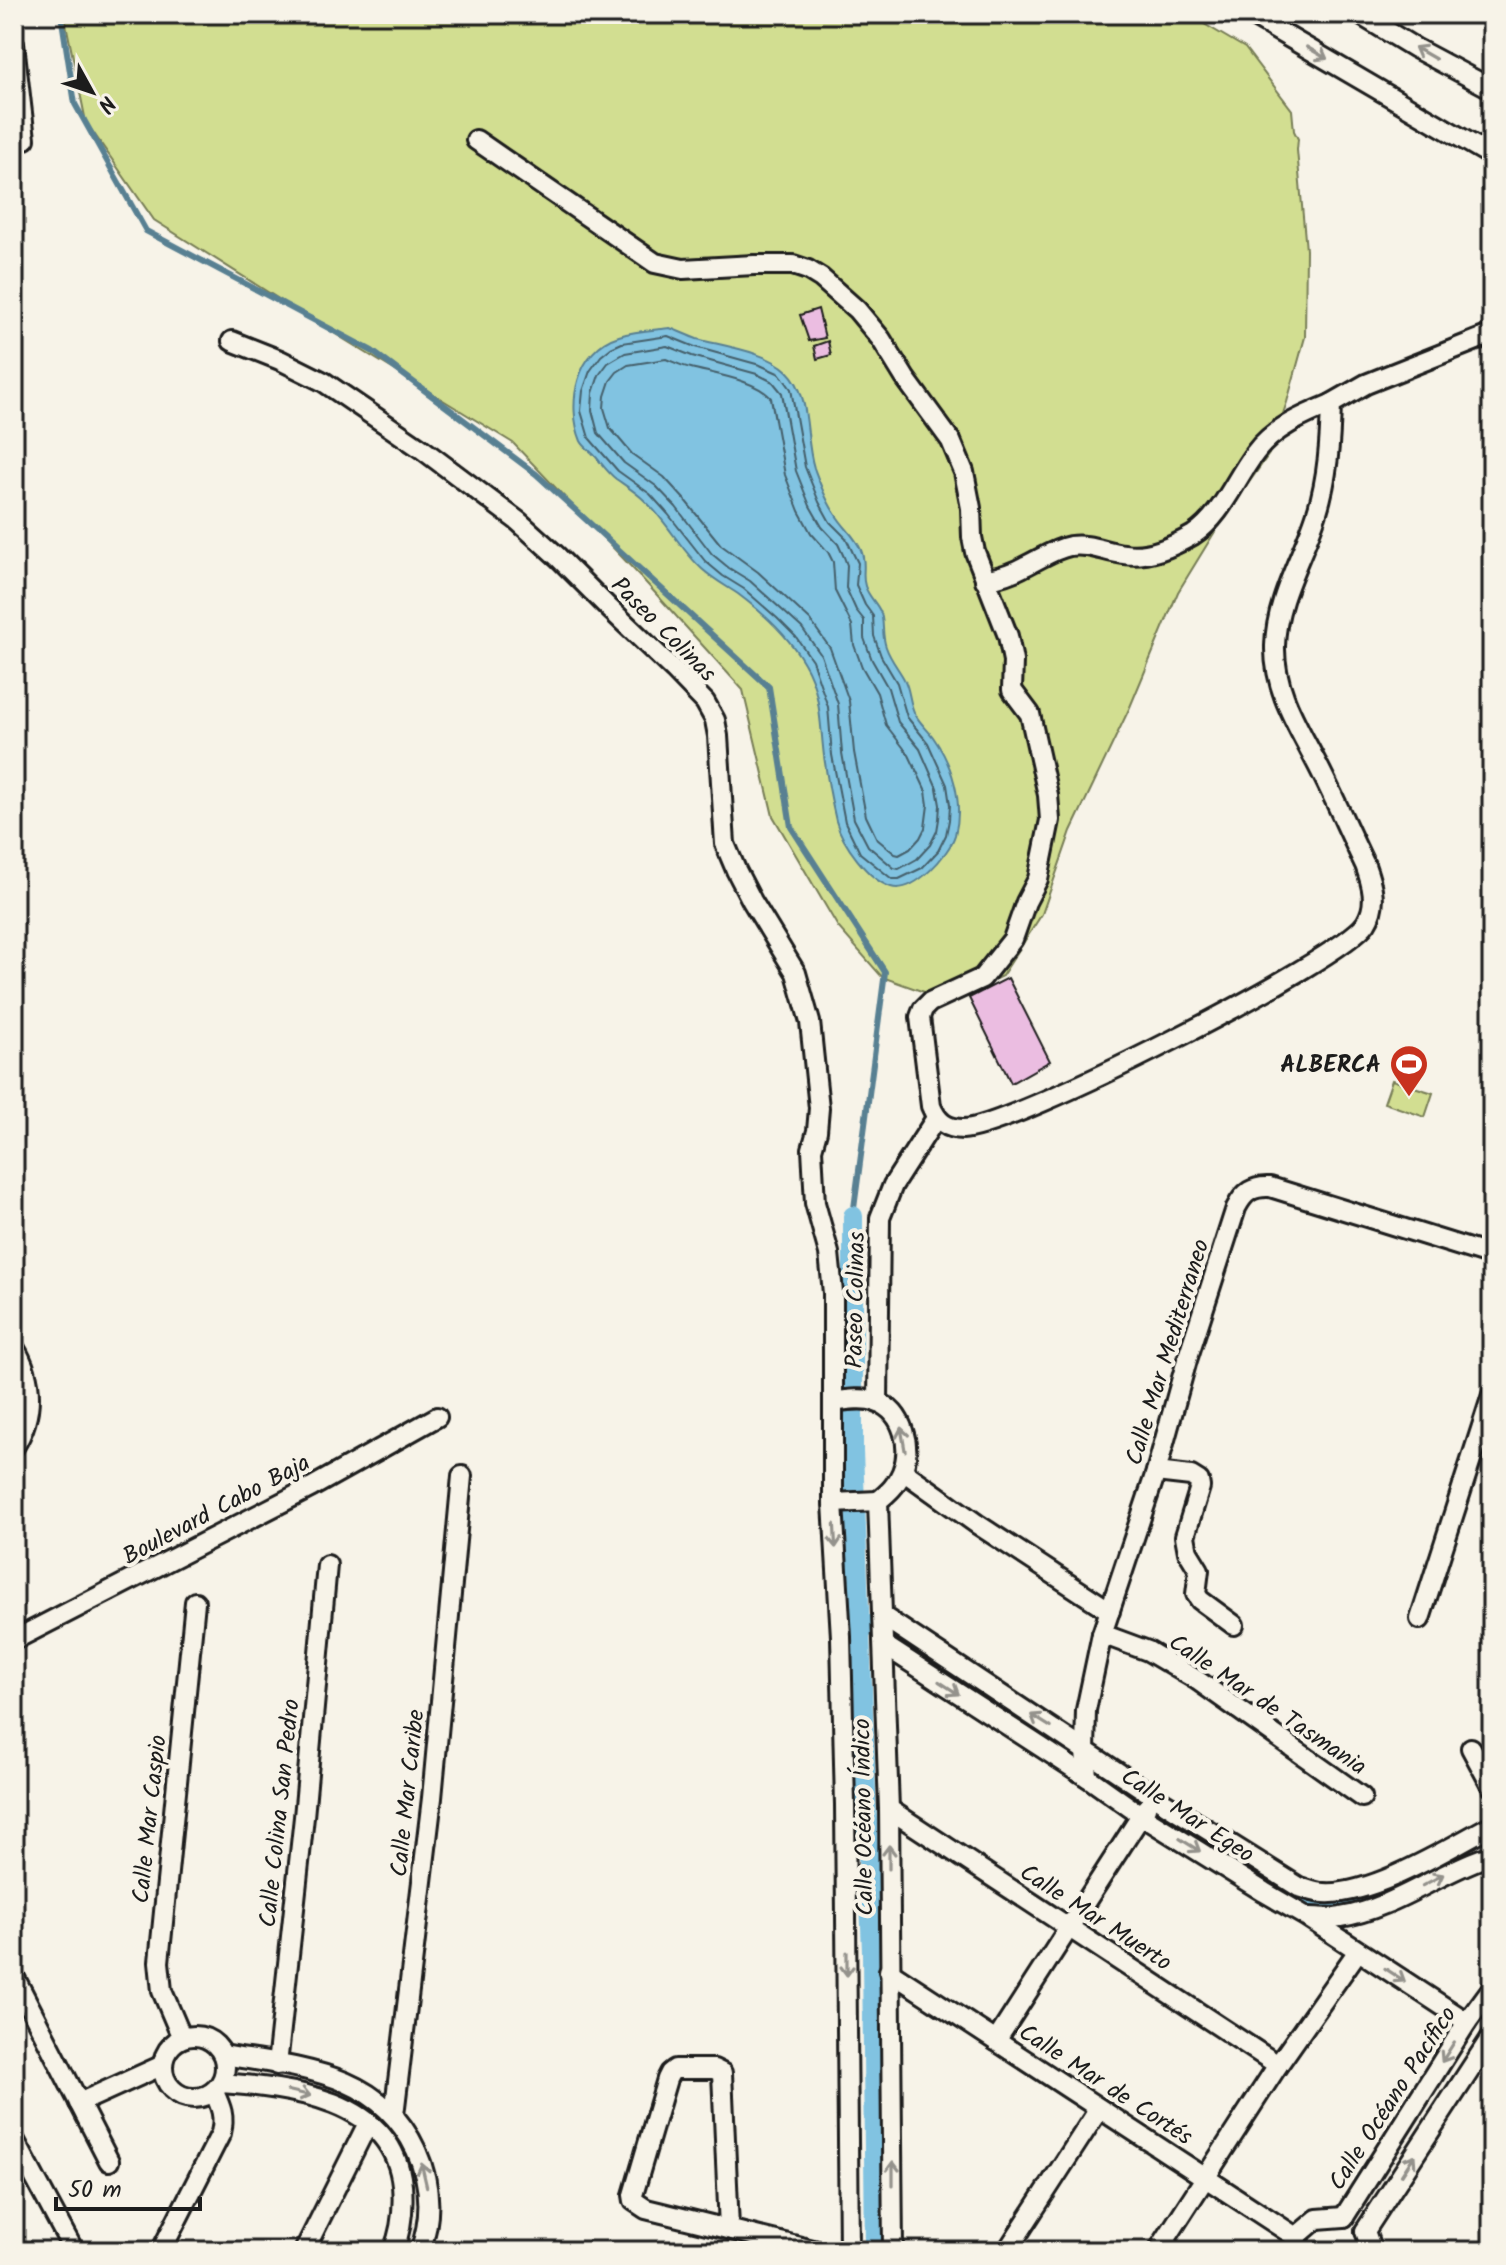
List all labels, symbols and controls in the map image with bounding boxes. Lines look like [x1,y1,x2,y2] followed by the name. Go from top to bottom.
[1305,45,1328,61] one-way arrow
[1413,45,1437,61] one-way arrow
[52,52,132,132] north arrow
[87,87,123,120] text: N
[601,568,725,692] street label: Paseo Colinas
[1388,1043,1430,1098] sports icon: ALBERCA
[1280,1046,1381,1085] place label: ALBERCA
[836,1231,877,1369] street label: Paseo Colinas
[1115,1234,1221,1470] street label: Calle Mar Mediterraneo
[895,1426,910,1452] one-way arrow
[116,1444,318,1576] street label: Boulevard Cabo Baja
[827,1522,842,1549] one-way arrow
[1160,1624,1374,1786] street label: Calle Mar de Tasmania
[937,1680,960,1696] one-way arrow
[249,1697,312,1929] street label: Calle Colina San Pedro
[380,1707,437,1879] street label: Calle Mar Caribe
[1030,1713,1052,1730] one-way arrow
[843,1718,886,1916] street label: Calle Océano Índico
[122,1733,179,1905] street label: Calle Mar Caspio
[1113,1758,1262,1874] street label: Calle Mar Egeo
[1178,1838,1201,1854] one-way arrow
[881,1844,897,1871] one-way arrow
[1011,1854,1179,1982] street label: Calle Mar Muerto
[1420,1871,1444,1887] one-way arrow
[840,1950,855,1977] one-way arrow
[1384,1967,1406,1983] one-way arrow
[1319,1999,1468,2199] street label: Calle Océano Pacífico
[1010,2014,1200,2156] street label: Calle Mar de Cortés
[1440,2040,1456,2063] one-way arrow
[285,2086,311,2101] one-way arrow
[1399,2155,1416,2177] one-way arrow
[885,2160,901,2187] one-way arrow
[56,2161,200,2211] scale bar
[416,2162,431,2188] one-way arrow
[68,2171,122,2210] text: 50 m

